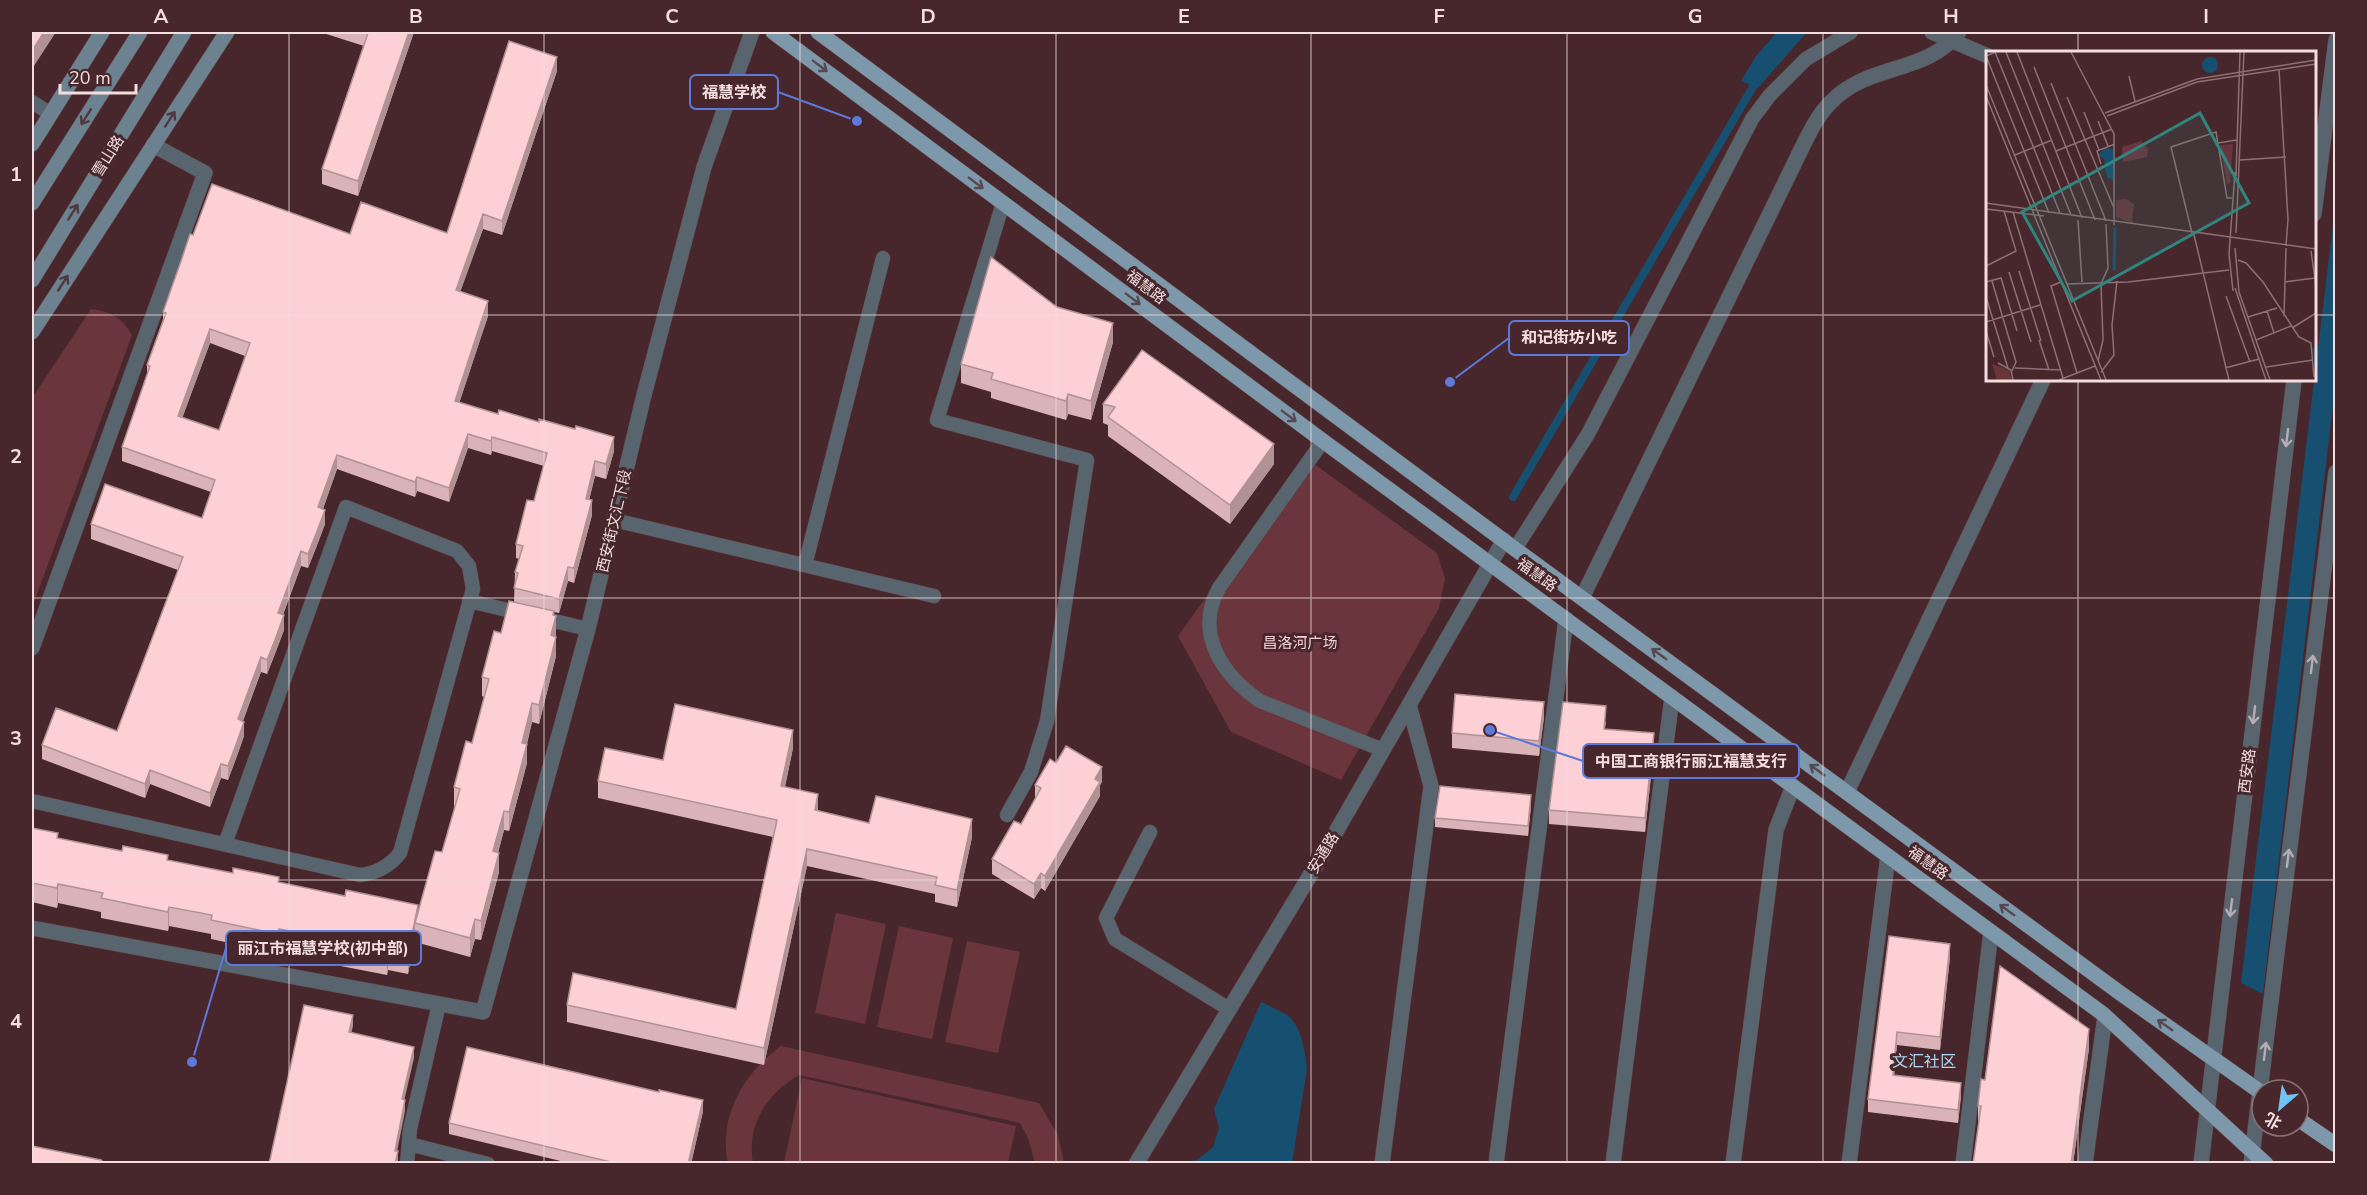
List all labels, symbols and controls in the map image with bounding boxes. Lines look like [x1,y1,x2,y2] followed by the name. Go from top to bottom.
[154,3,169,30] text: A
[409,3,423,30] text: B
[665,3,679,30] text: C
[920,3,936,30] text: D
[1178,3,1190,30] text: E
[1433,3,1445,30] text: F
[1688,3,1702,30] text: G
[1943,3,1959,30] text: H
[2203,3,2209,30] text: I
[1986,51,2316,381] inset map
[60,57,136,95] scale bar
[812,60,828,73] one-way arrow
[69,66,111,90] text: 20 m
[690,75,778,109] callout: 福慧学校
[702,82,767,104] text: 福慧学校
[80,108,93,125] one-way arrow
[164,111,176,128] one-way arrow
[88,132,128,180] street label: 雪山路
[10,161,22,188] text: 1
[968,177,984,189] one-way arrow
[68,204,80,221] one-way arrow
[1122,265,1170,309] street label: 福慧路
[58,275,70,292] one-way arrow
[1124,293,1140,306] one-way arrow
[1509,321,1629,355] callout: 和记街坊小吃
[1521,327,1617,349] text: 和记街坊小吃
[1281,409,1297,422] one-way arrow
[2282,427,2293,447] one-way arrow
[10,443,22,470] text: 2
[592,468,636,574] street label: 西安街文汇下段
[1513,554,1561,596] street label: 福慧路
[1262,633,1338,653] park label: 昌洛河广场
[1652,648,1668,661] one-way arrow
[2307,655,2318,675] one-way arrow
[2248,704,2259,724] one-way arrow
[10,725,22,752] text: 3
[1583,744,1799,778] callout: 中国工商银行丽江福慧支行
[2234,747,2260,795] street label: 西安路
[1595,751,1787,773] text: 中国工商银行丽江福慧支行
[1809,764,1825,776] one-way arrow
[1303,829,1343,877] street label: 安通路
[1904,842,1952,884] street label: 福慧路
[2283,848,2294,868] one-way arrow
[2225,898,2236,918] one-way arrow
[2000,904,2016,917] one-way arrow
[226,931,421,965] callout: 丽江市福慧学校(初中部)
[237,938,409,960] text: 丽江市福慧学校(初中部)
[10,1008,22,1035] text: 4
[2157,1019,2174,1031] one-way arrow
[2259,1042,2270,1062] one-way arrow
[1892,1051,1956,1073] district label: 文汇社区
[2250,1078,2310,1138] north arrow
[2261,1107,2286,1134] text: 北

